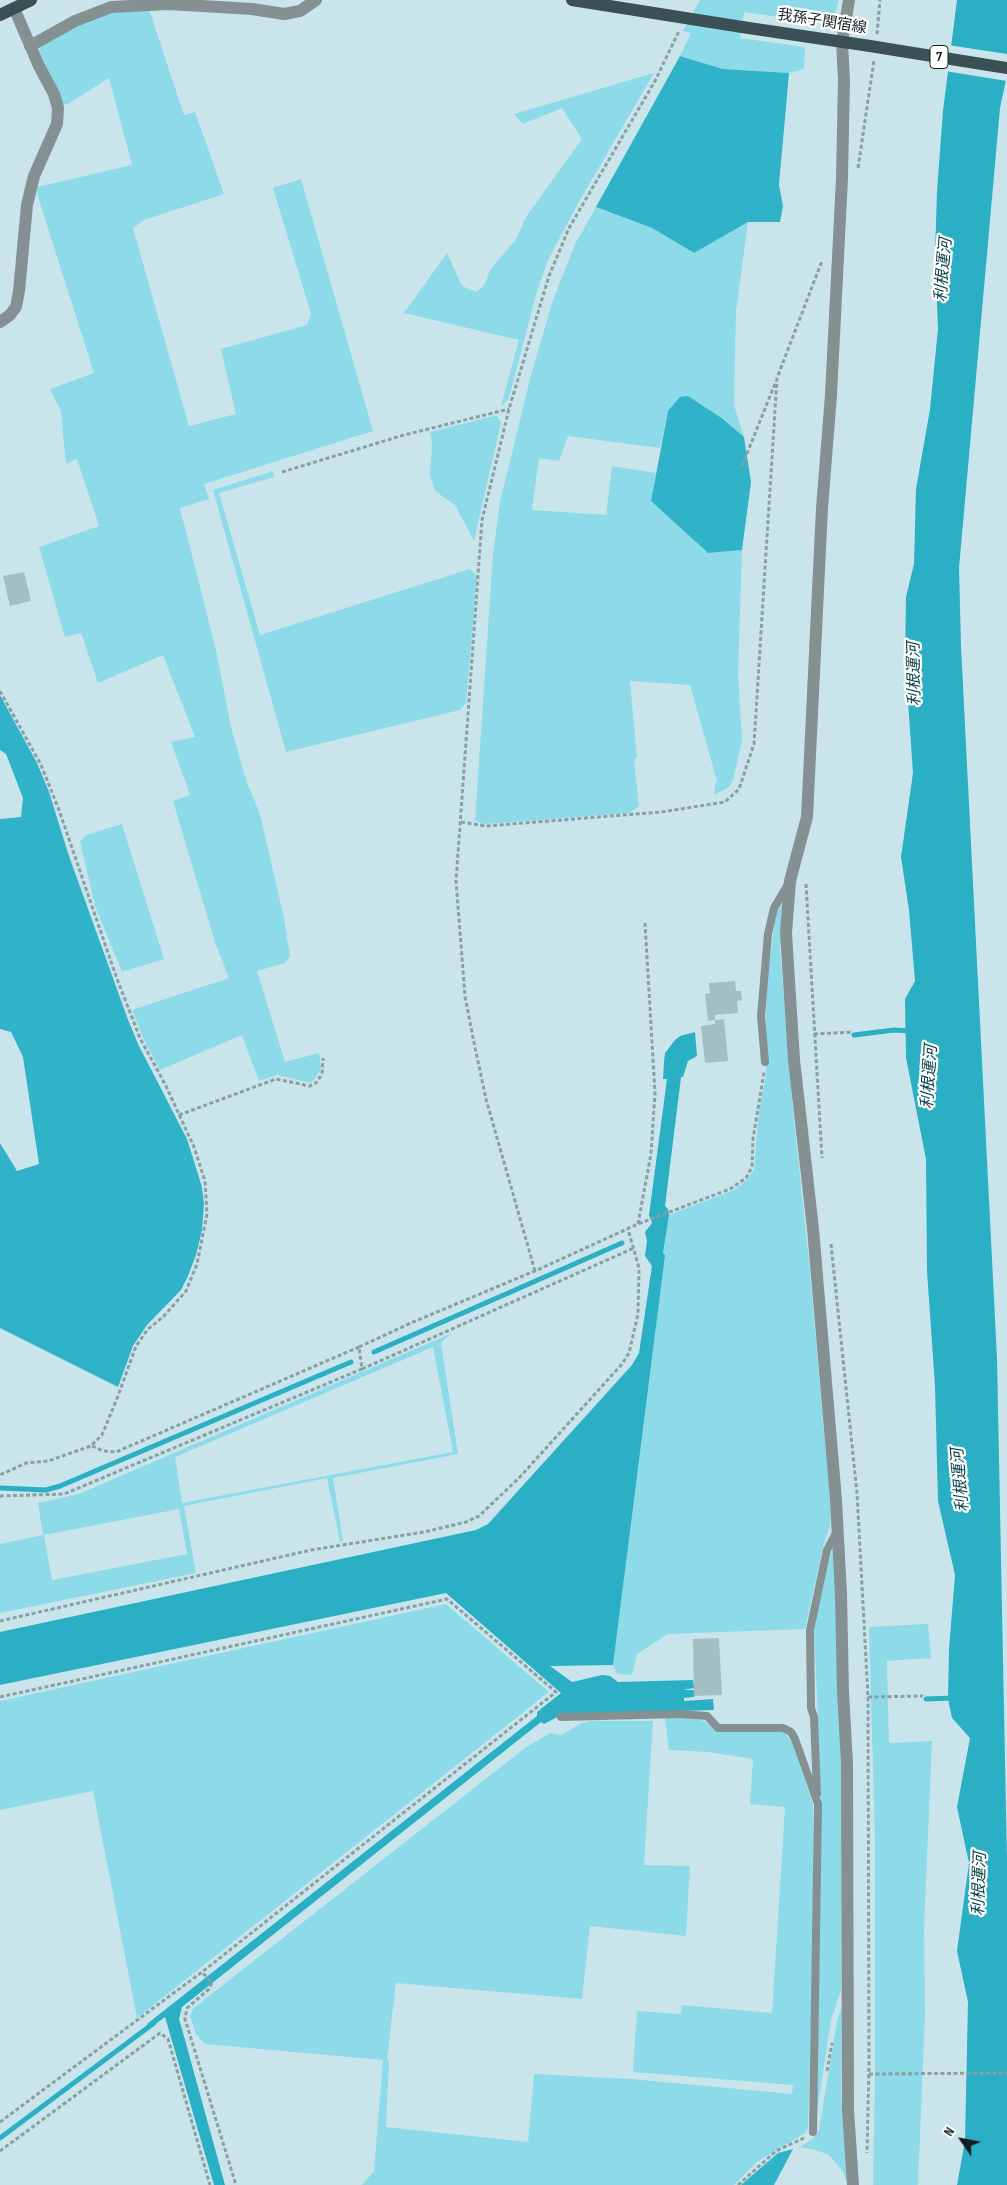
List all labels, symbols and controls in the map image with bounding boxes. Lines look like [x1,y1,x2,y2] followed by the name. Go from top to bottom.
[776,6,868,38] street label: 我孫子関宿線
[930,46,948,68] road number: 7
[932,237,956,303] water label: 利根運河
[905,642,925,706] water label: 利根運河
[918,1044,942,1110] water label: 利根運河
[949,1447,973,1513] water label: 利根運河
[969,1852,991,1916] water label: 利根運河
[937,2115,987,2165] north arrow
[940,2124,958,2139] text: N

